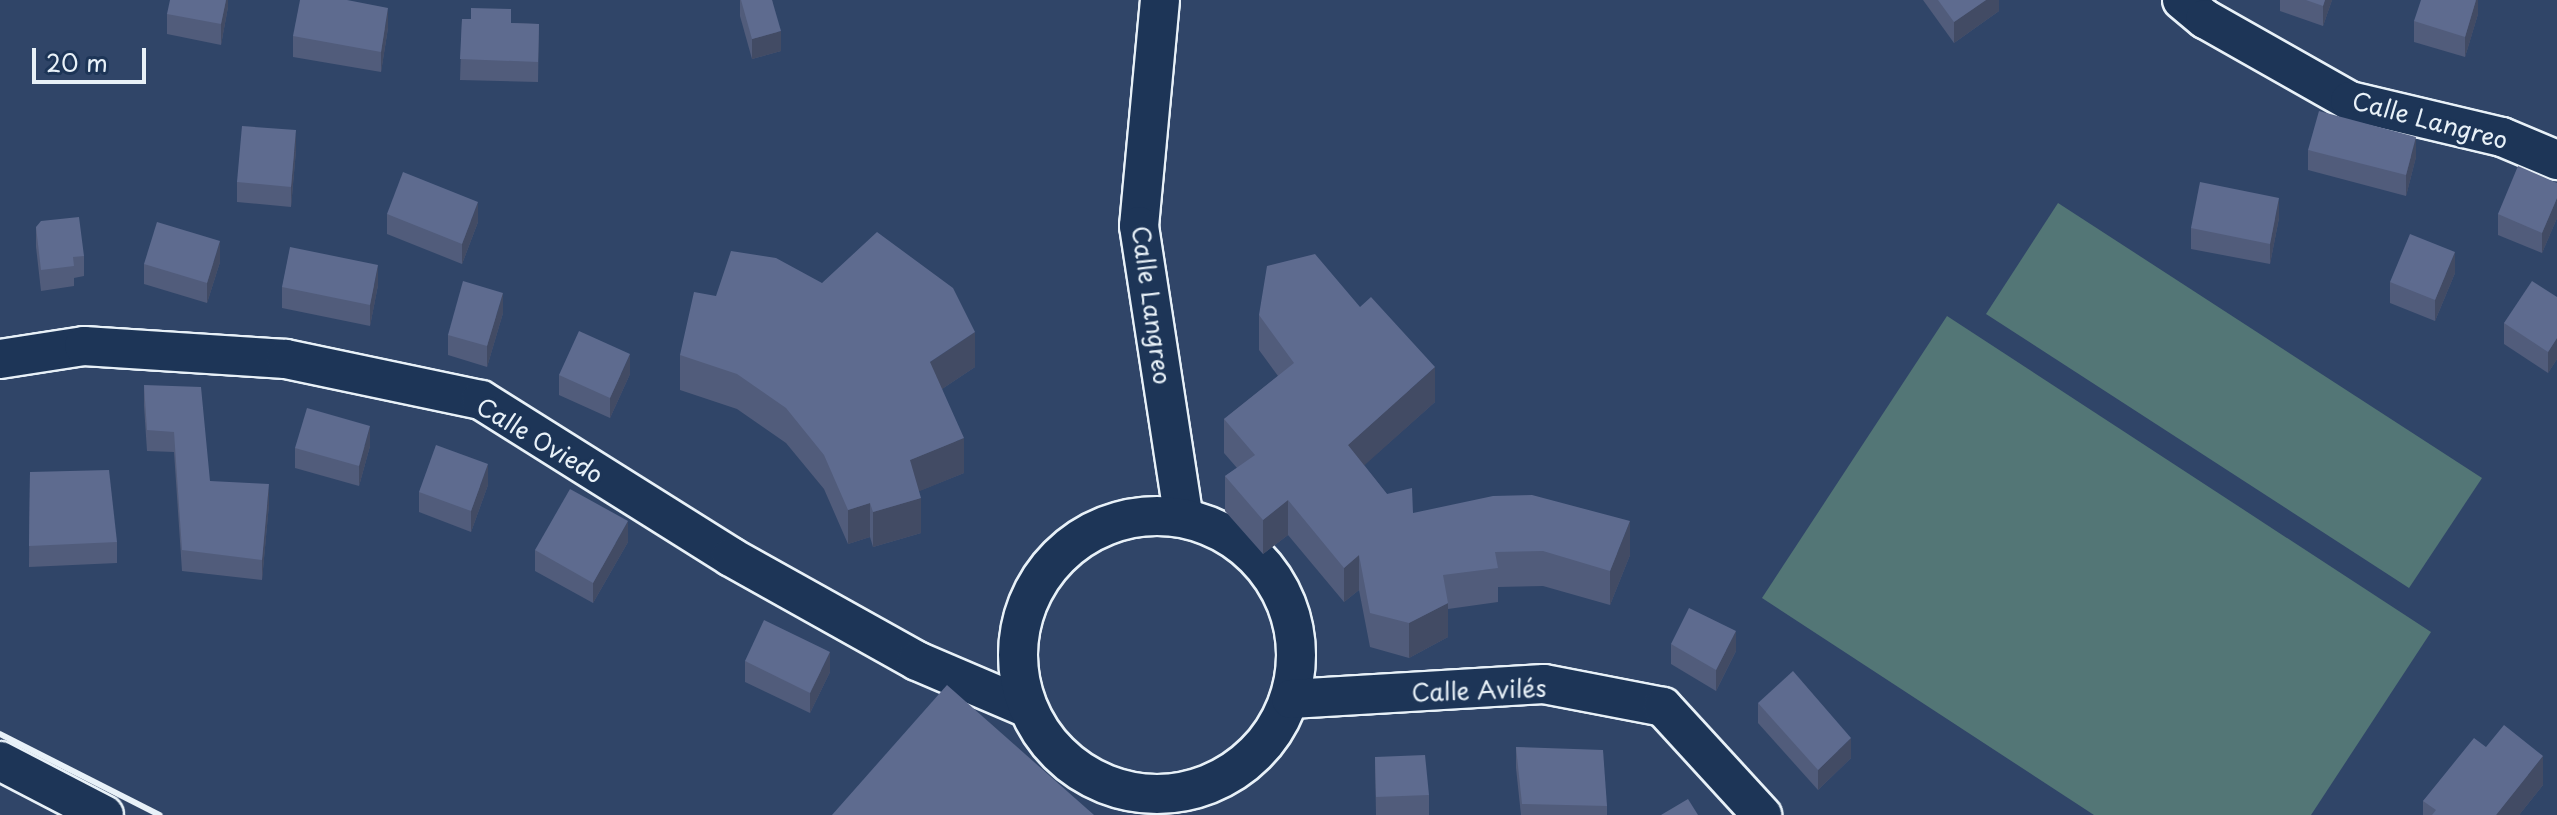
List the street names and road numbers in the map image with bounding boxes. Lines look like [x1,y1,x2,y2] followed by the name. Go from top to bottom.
[2349,85,2511,155] street label: Calle Langreo
[1127,224,1177,386] street label: Calle Langreo
[471,391,609,489] street label: Calle Oviedo
[1411,673,1547,707] street label: Calle Avilés

